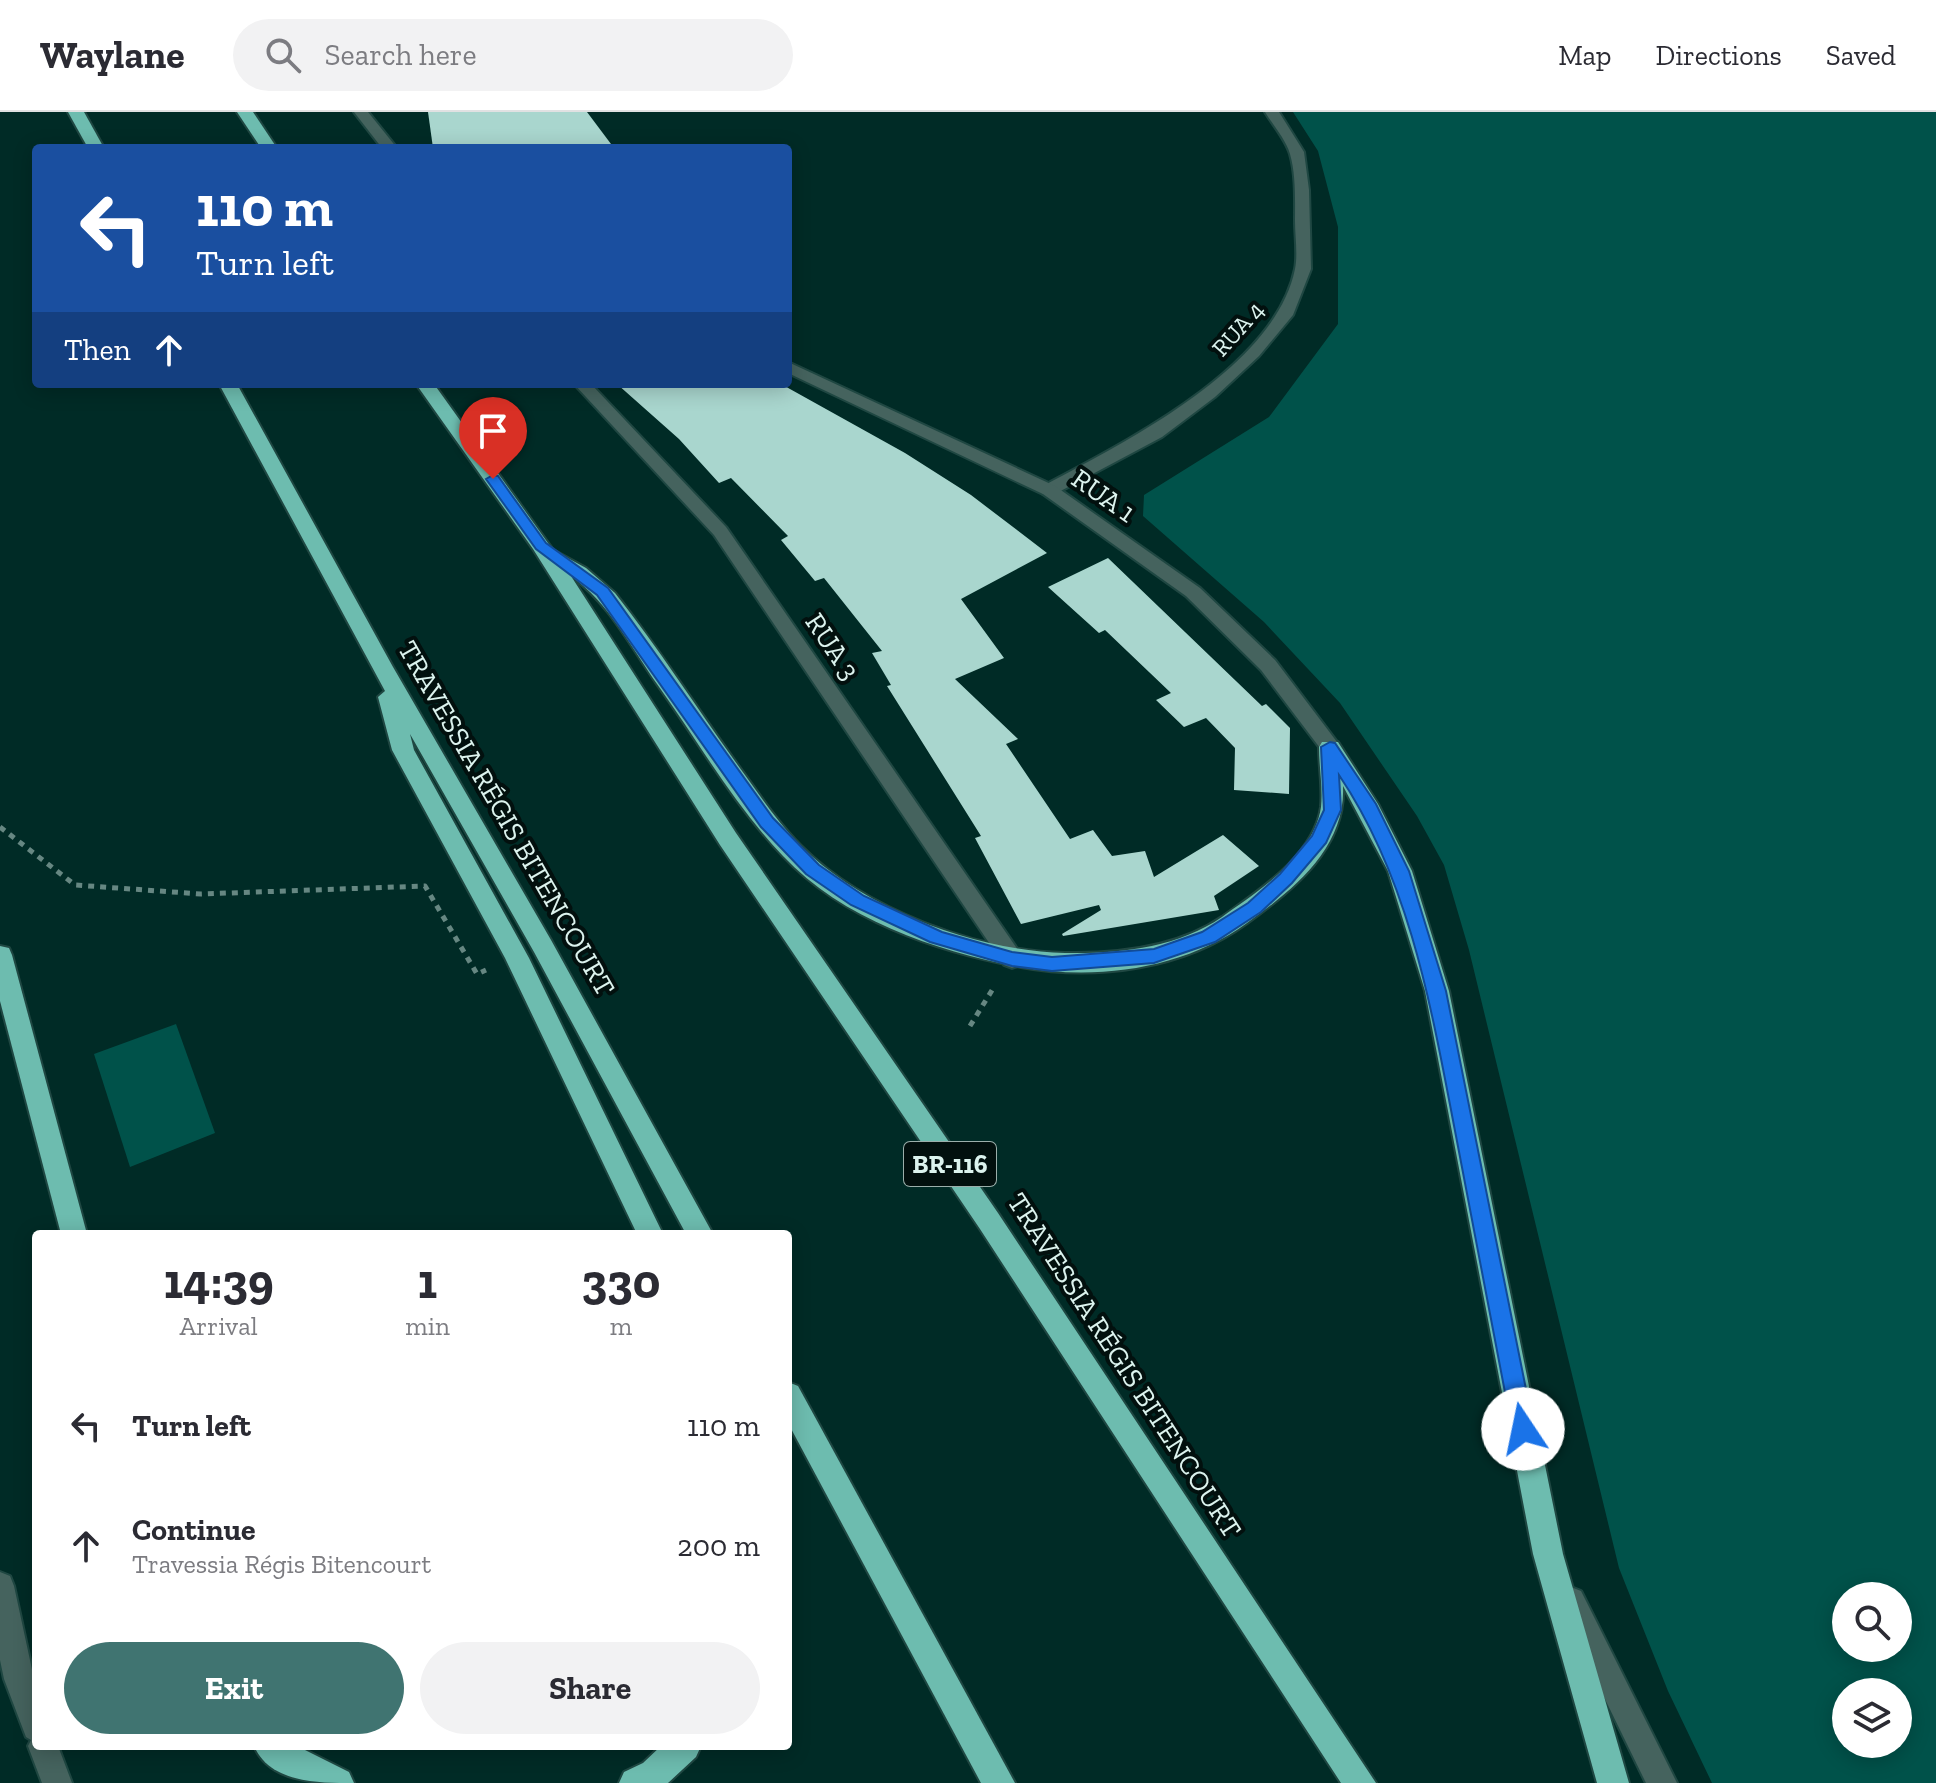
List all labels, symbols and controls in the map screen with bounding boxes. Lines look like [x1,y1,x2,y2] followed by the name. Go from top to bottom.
[233,19,793,91] search box
[40,32,185,78] text: Waylane
[261,33,305,77] icon: search
[325,37,477,73] text: Search here
[1558,39,1611,72] text: Map
[1655,39,1782,72] text: Directions
[1826,39,1896,72] text: Saved
[196,173,333,240] text: 110 m
[64,176,168,280] icon: left
[196,241,334,284] text: Turn left
[1205,295,1270,362] street label: RUA 4
[147,328,191,372] icon: ahead
[64,332,131,368] text: Then
[459,397,527,479] pin
[471,409,515,453] icon: arrive
[1066,462,1142,529] street label: RUA 1
[798,607,867,686] street label: RUA 3
[391,635,622,1002] street label: TRAVESSIA RÉGIS BITENCOURT
[904,1142,996,1186] road number: BR-116
[1001,1187,1248,1544] street label: TRAVESSIA RÉGIS BITENCOURT
[164,1253,274,1310] text: 14:39
[418,1253,437,1310] text: 1
[582,1253,660,1310] text: 330
[179,1310,258,1342] text: Arrival
[405,1310,450,1342] text: min
[610,1310,632,1342] text: m
[1481,1387,1565,1471] position arrow
[64,1404,108,1448] icon: left
[132,1408,251,1444] text: Turn left
[687,1408,760,1444] text: 110 m
[132,1512,256,1548] text: Continue
[64,1524,108,1568] icon: ahead
[677,1528,760,1564] text: 200 m
[132,1548,431,1580] text: Travessia Régis Bitencourt
[1832,1582,1912,1758] map controls
[1832,1582,1912,1662] button: search
[64,1642,404,1734] button: Exit
[420,1642,760,1734] button: Share
[1832,1678,1912,1758] button: layers

